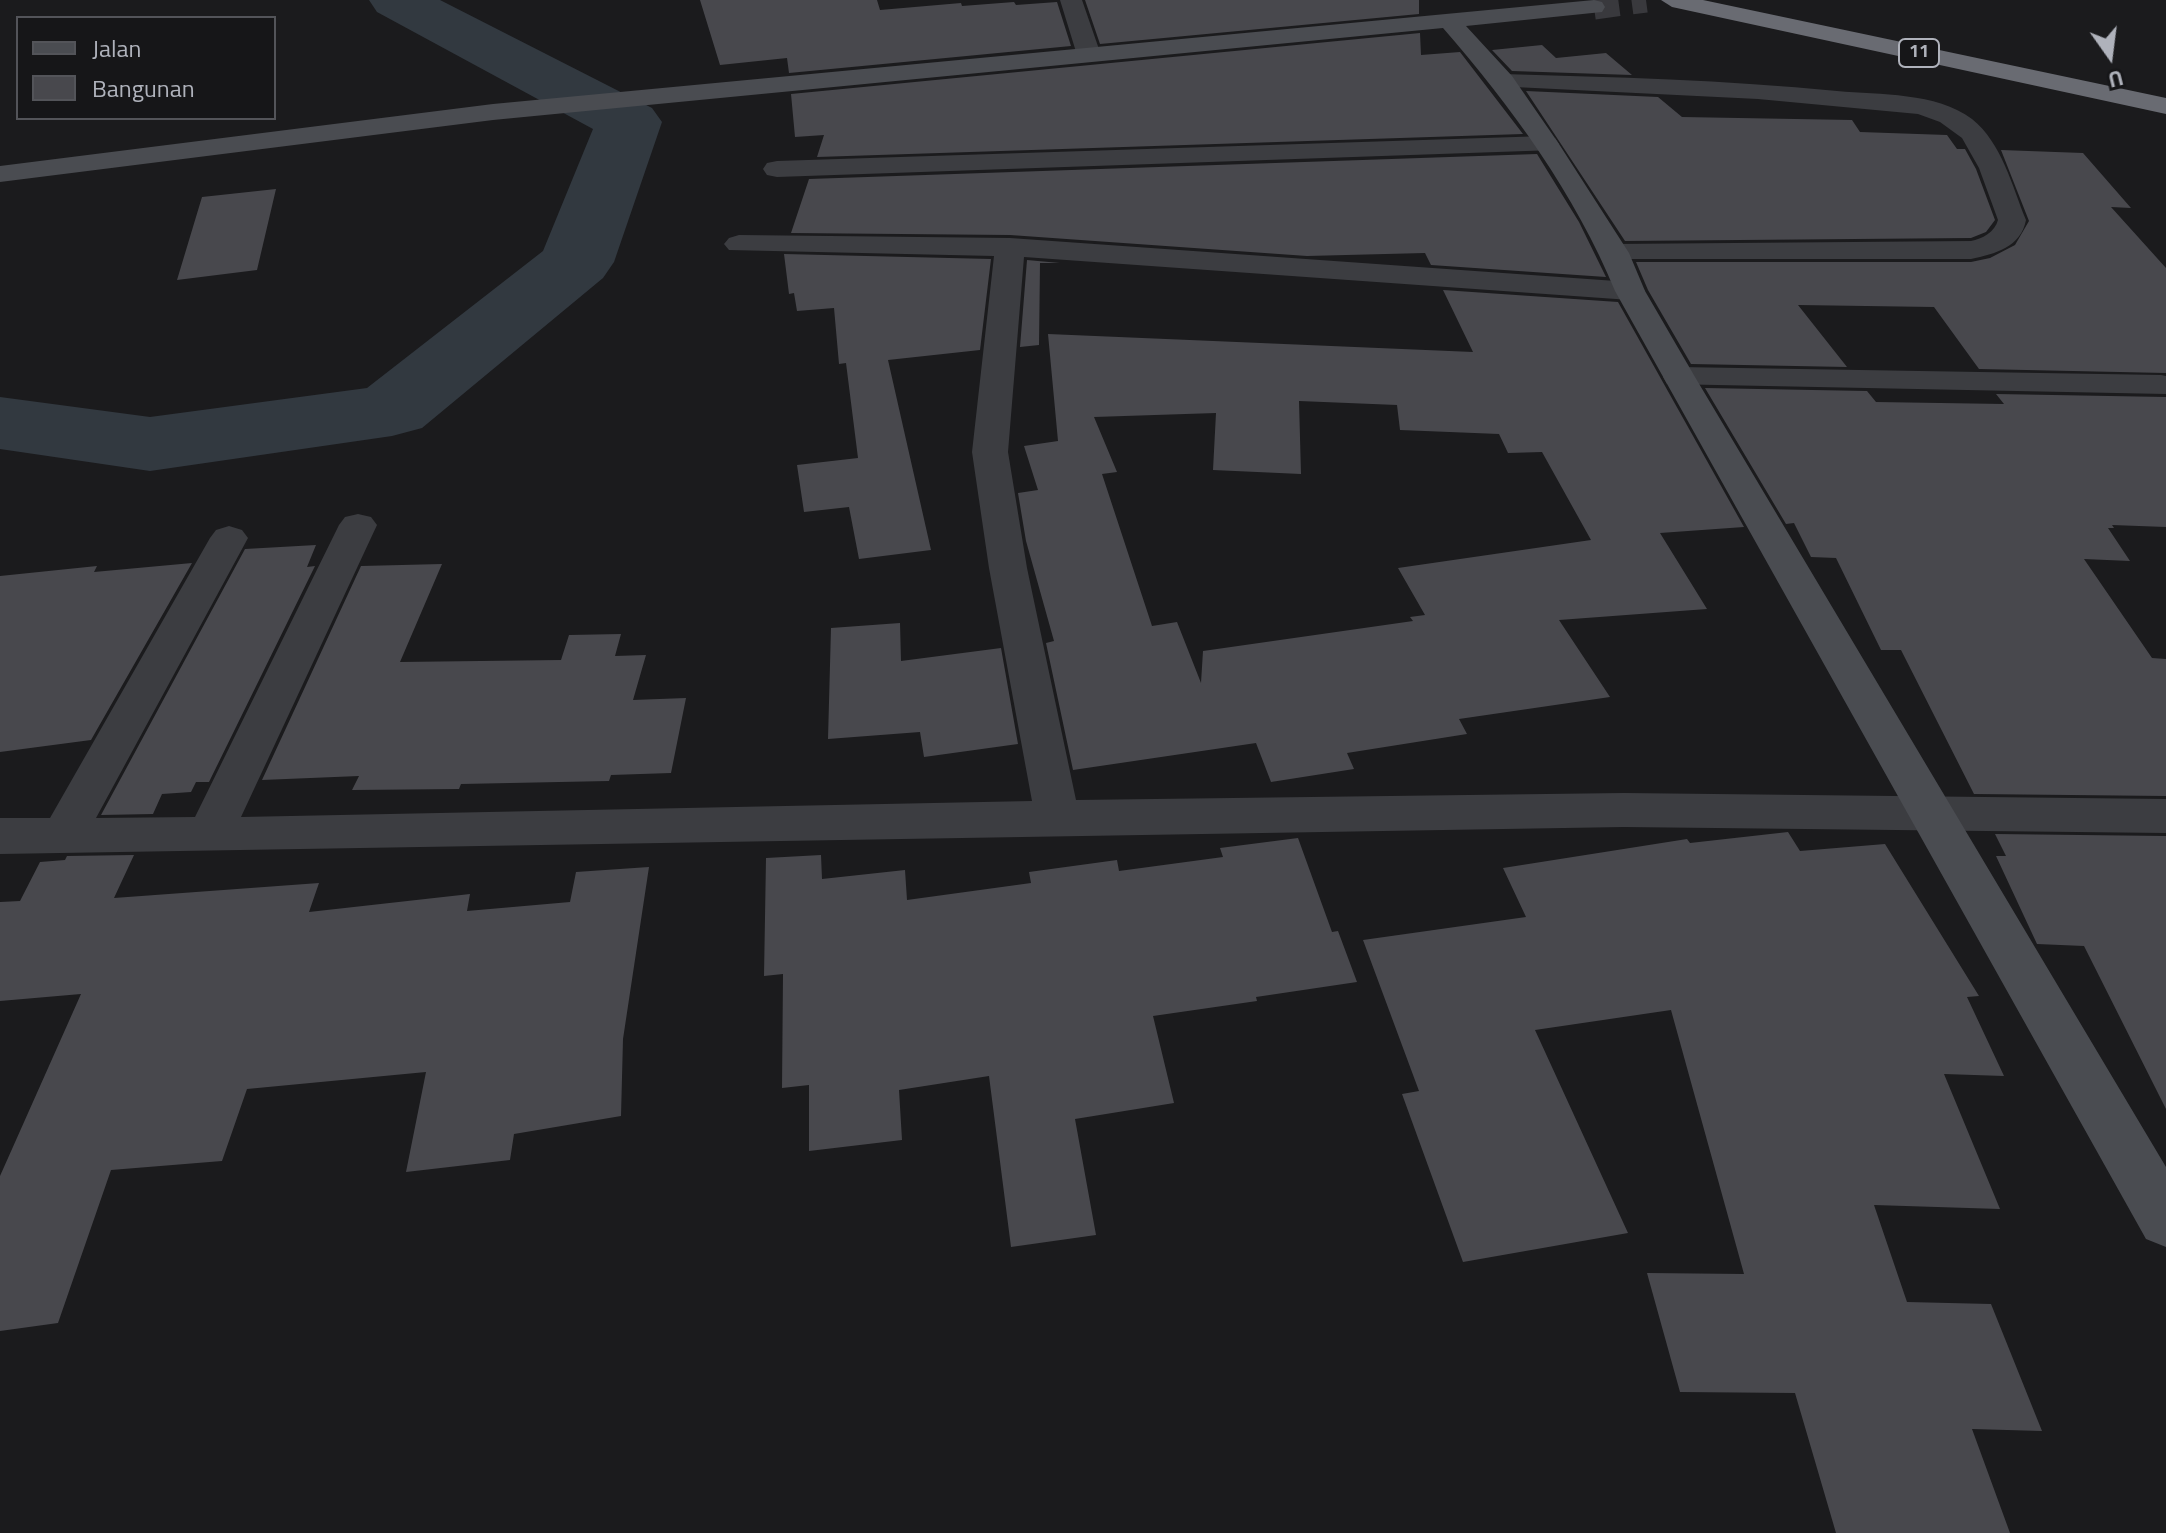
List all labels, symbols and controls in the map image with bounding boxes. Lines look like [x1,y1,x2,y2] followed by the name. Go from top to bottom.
[16,16,276,120] legend
[2070,16,2150,96] north arrow
[92,30,141,66] text: Jalan
[1899,39,1939,67] road number: 11
[2105,61,2127,98] text: U
[92,70,195,106] text: Bangunan

